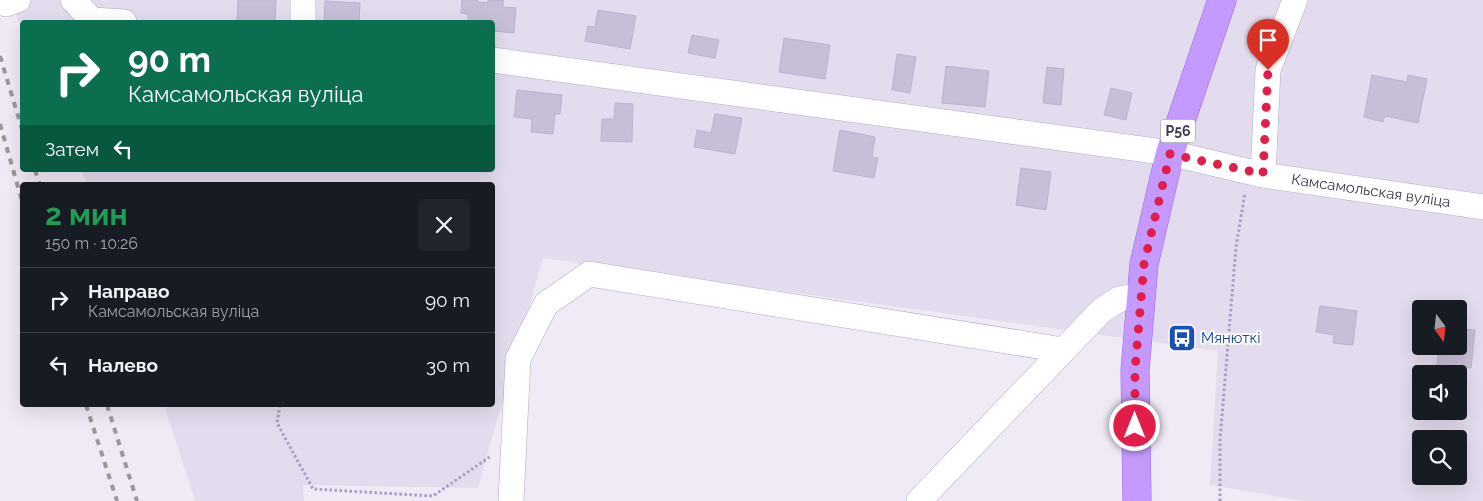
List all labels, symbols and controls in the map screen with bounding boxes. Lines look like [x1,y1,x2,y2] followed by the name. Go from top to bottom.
[1247,19,1289,70] pin
[1254,26,1282,54] icon: arrive
[128,39,211,80] text: 90 m
[45,40,110,105] icon: right
[128,81,363,107] text: Камсамольская вуліца
[1160,120,1196,142] road number: Р56
[109,135,137,163] icon: left
[45,138,99,160] text: Затем
[1290,170,1452,211] street label: Камсамольская вуліца
[45,197,128,232] text: 2 мин
[418,199,470,251] button: close
[45,234,138,253] text: 150 m · 10:26
[88,280,169,302] text: Направо
[45,286,73,314] icon: right
[425,289,470,311] text: 90 m
[1412,300,1468,355] north arrow
[1412,300,1467,485] map controls
[88,302,259,321] text: Камсамольская вуліца
[1167,323,1197,353] bus stop icon: Мянюткі
[1201,329,1261,347] place label: Мянюткі
[45,351,73,379] icon: left
[88,354,158,376] text: Налево
[426,354,470,376] text: 30 m
[1412,365,1467,420] button: sound
[1108,399,1160,451] position arrow
[1412,430,1467,485] button: search

